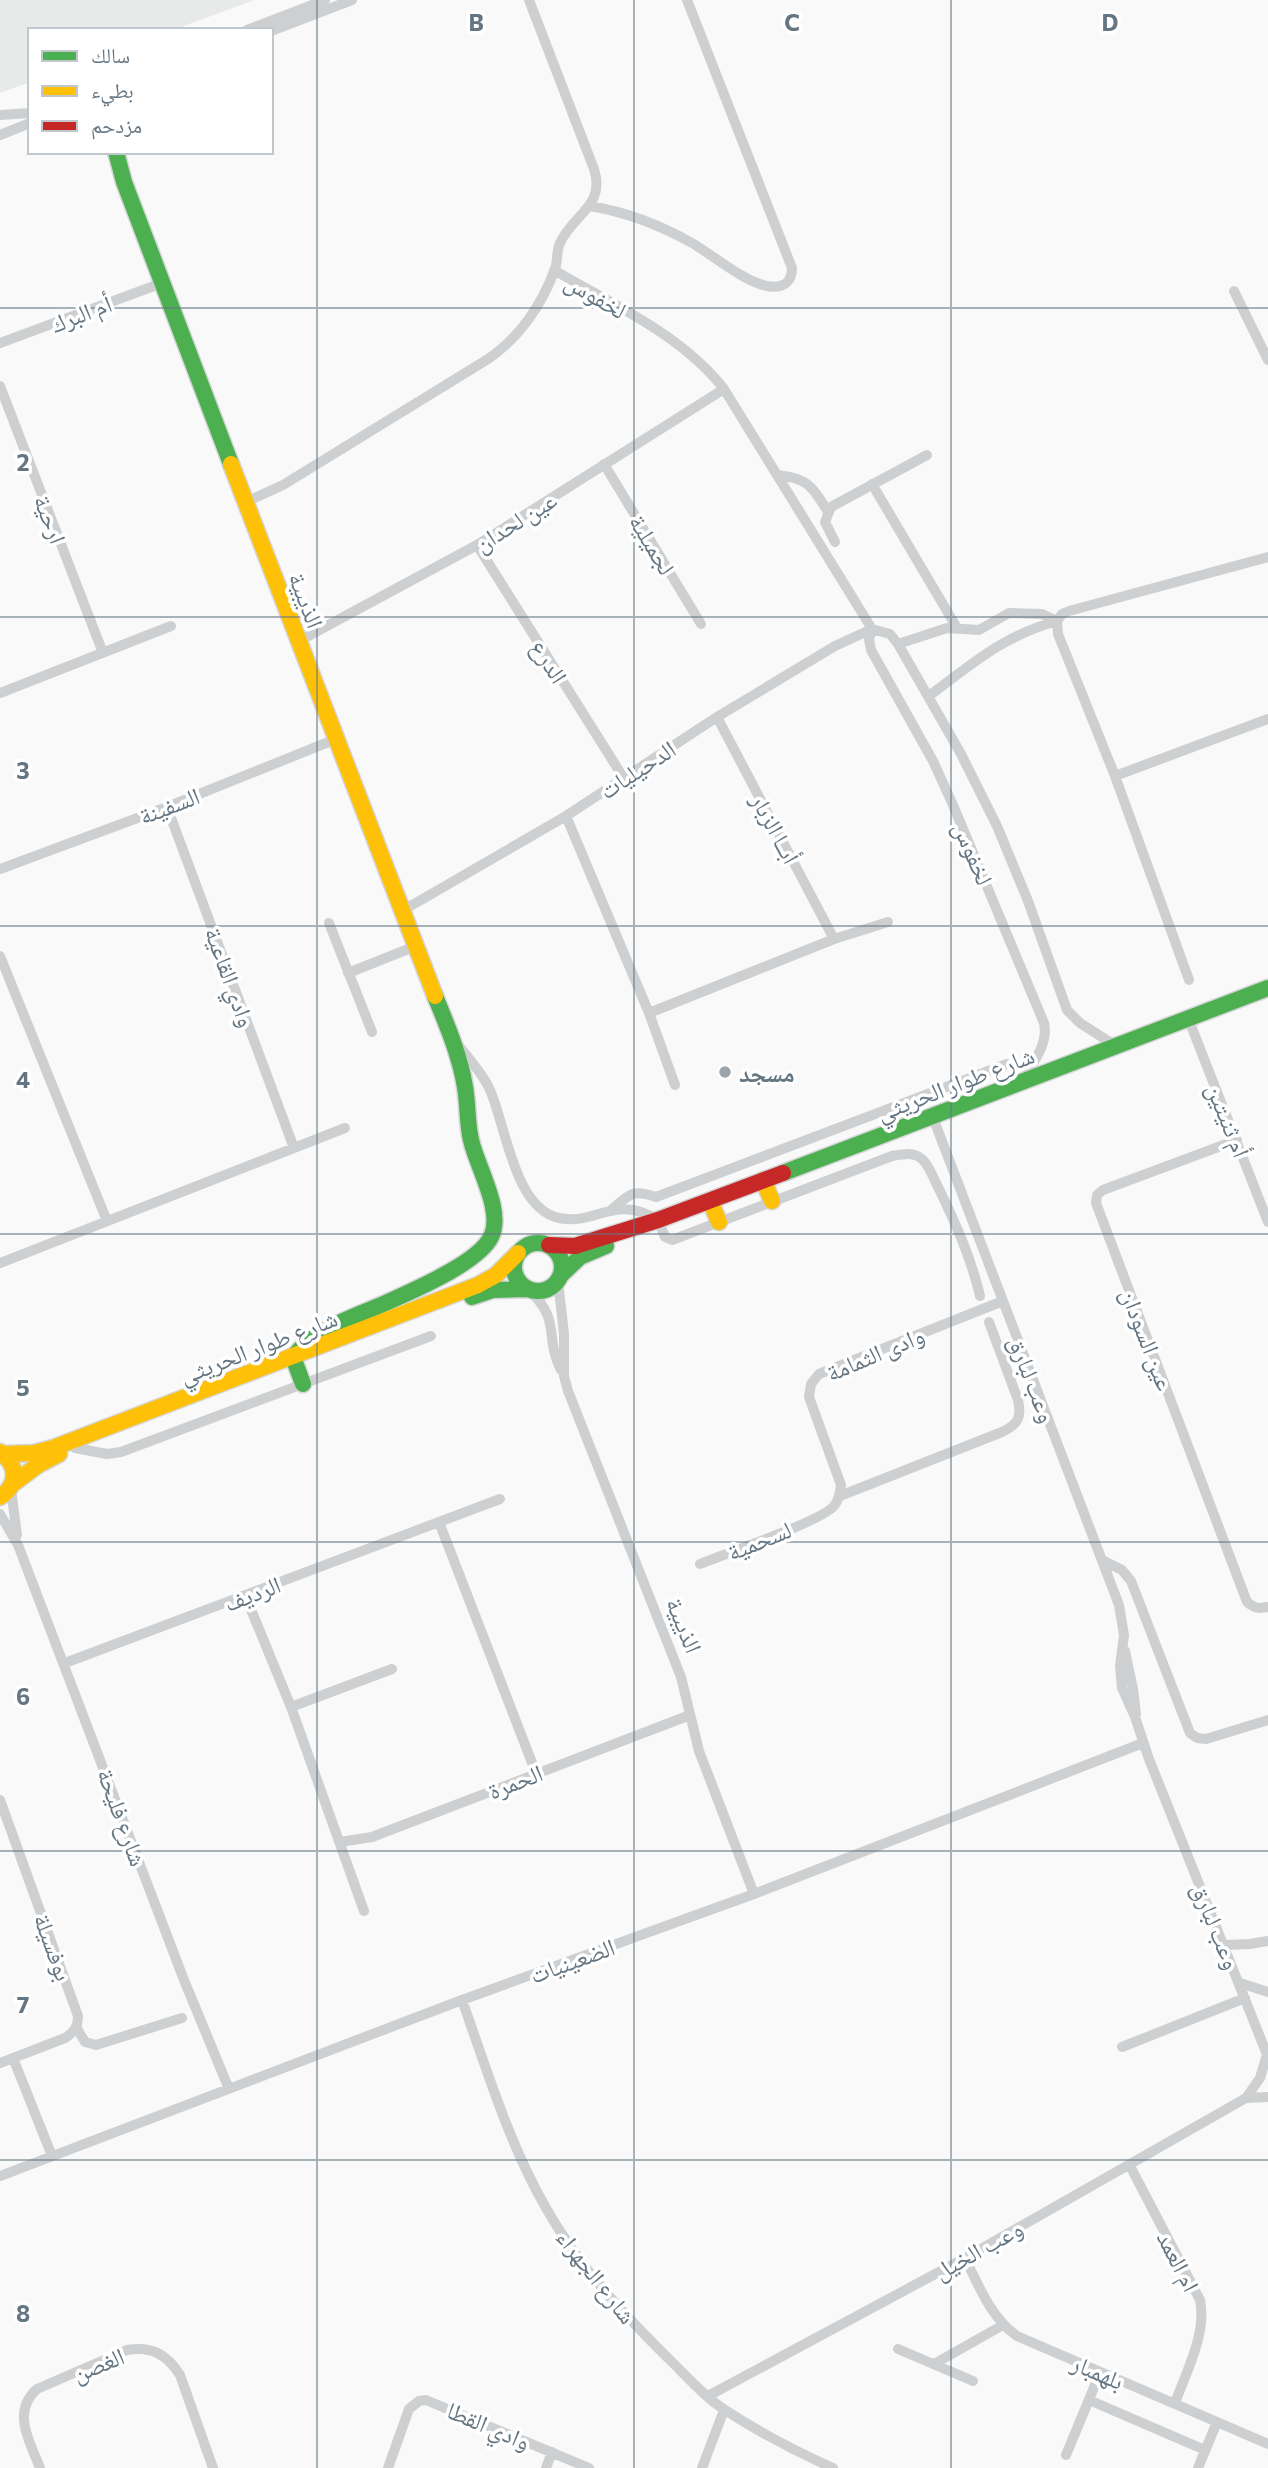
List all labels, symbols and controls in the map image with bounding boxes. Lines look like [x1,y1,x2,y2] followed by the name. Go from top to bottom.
[468,8,484,36] text: B
[784,8,800,36] text: C
[1102,8,1119,36] text: D
[28,28,273,154] legend
[91,42,130,67] text: سالك
[91,77,134,107] text: بطيء
[91,112,142,140] text: مزدحم
[560,266,632,325] street label: لخفوس
[46,288,117,341] street label: أم البرك
[16,448,30,476] text: 2
[468,484,562,558] street label: عين لحدان
[28,491,73,548] street label: ارحية
[623,509,682,580] street label: لجميلية
[283,568,331,632] street label: الذيبية
[524,634,574,689] street label: الدرع
[593,734,681,805] street label: الدحيليات
[16,756,30,784] text: 3
[135,780,204,830] street label: السفينة
[744,787,807,868] street label: أبــا الزبار
[947,817,1000,889] street label: لخفوس
[194,923,262,1033] street label: وادي القاعية
[872,1040,1040,1132] street label: شارع طوار الحريثي
[739,1058,795,1087] place label: مسجد
[717,1064,733,1080] marker: مسجد
[16,1065,30,1093] text: 4
[1198,1079,1257,1162] street label: أم ثنيتين
[1114,1284,1181,1395] street label: عين السودان
[175,1303,343,1395] street label: شارع طوار الحريثي
[822,1319,929,1387] street label: وادى الثمامة
[1002,1332,1063,1427] street label: وعب لبارق
[16,1373,30,1401] text: 5
[723,1514,795,1566] street label: لسحمية
[220,1569,285,1617] street label: الرديف
[660,1593,709,1657] street label: الذيبية
[16,1682,30,1710] text: 6
[484,1757,546,1805] street label: الحمرة
[90,1764,154,1870] street label: شارع فليحة
[1186,1879,1247,1974] street label: وعب لبارق
[28,1910,79,1985] street label: بوفسيلة
[526,1931,619,1989] street label: الضعينيات
[17,1990,29,2018] text: 7
[928,2213,1028,2286] street label: وعب الخيل
[550,2223,643,2330] street label: شارع الجهراء
[1149,2226,1206,2297] street label: ام العمد
[16,2299,30,2327] text: 8
[68,2341,129,2388] street label: الغصن
[1066,2347,1128,2396] street label: بلهمبار
[441,2395,535,2461] street label: وادي القطا

